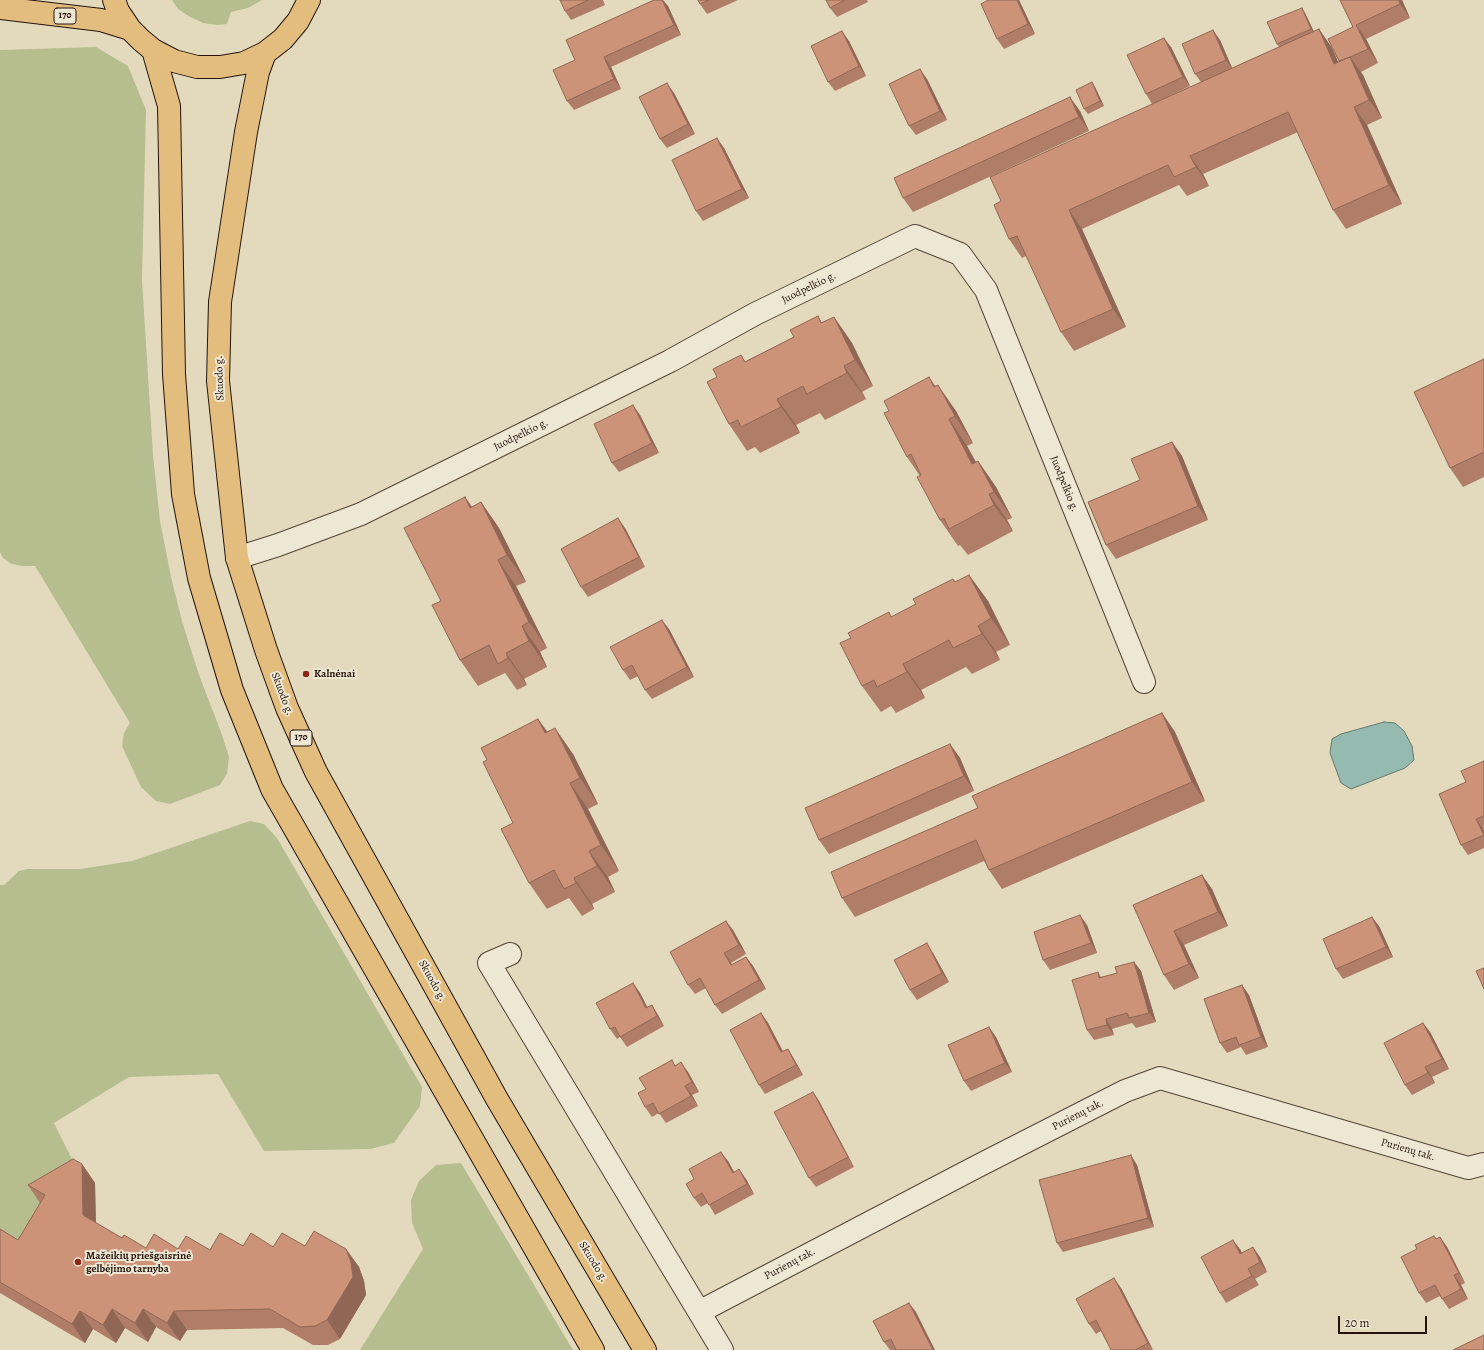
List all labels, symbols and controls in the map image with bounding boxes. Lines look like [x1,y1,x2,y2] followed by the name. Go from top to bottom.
[54,8,76,24] road number: 170
[780,269,838,307] street label: Juodpelkio g.
[213,355,227,401] street label: Skuodo g.
[492,416,550,454] street label: Juodpelkio g.
[1047,454,1081,514] street label: Juodpelkio g.
[314,667,355,681] place label: Kalnėnai
[301,669,311,679] marker: Kalnėnai
[268,671,296,717] street label: Skuodo g.
[290,730,312,746] road number: 170
[415,958,449,1004] street label: Skuodo g.
[1050,1096,1106,1134] street label: Purienų tak.
[1379,1136,1437,1164] street label: Purienų tak.
[576,1239,610,1285] street label: Skuodo g.
[762,1245,818,1283] street label: Purienų tak.
[86,1249,191,1275] place label: Mažeikių priešgaisrinė gelbėjimo tarnyba
[73,1257,83,1267] marker: Mažeikių priešgaisrinė gelbėjimo tarnyba
[1340,1308,1429,1334] scale bar
[1345,1315,1369,1331] text: 20 m

